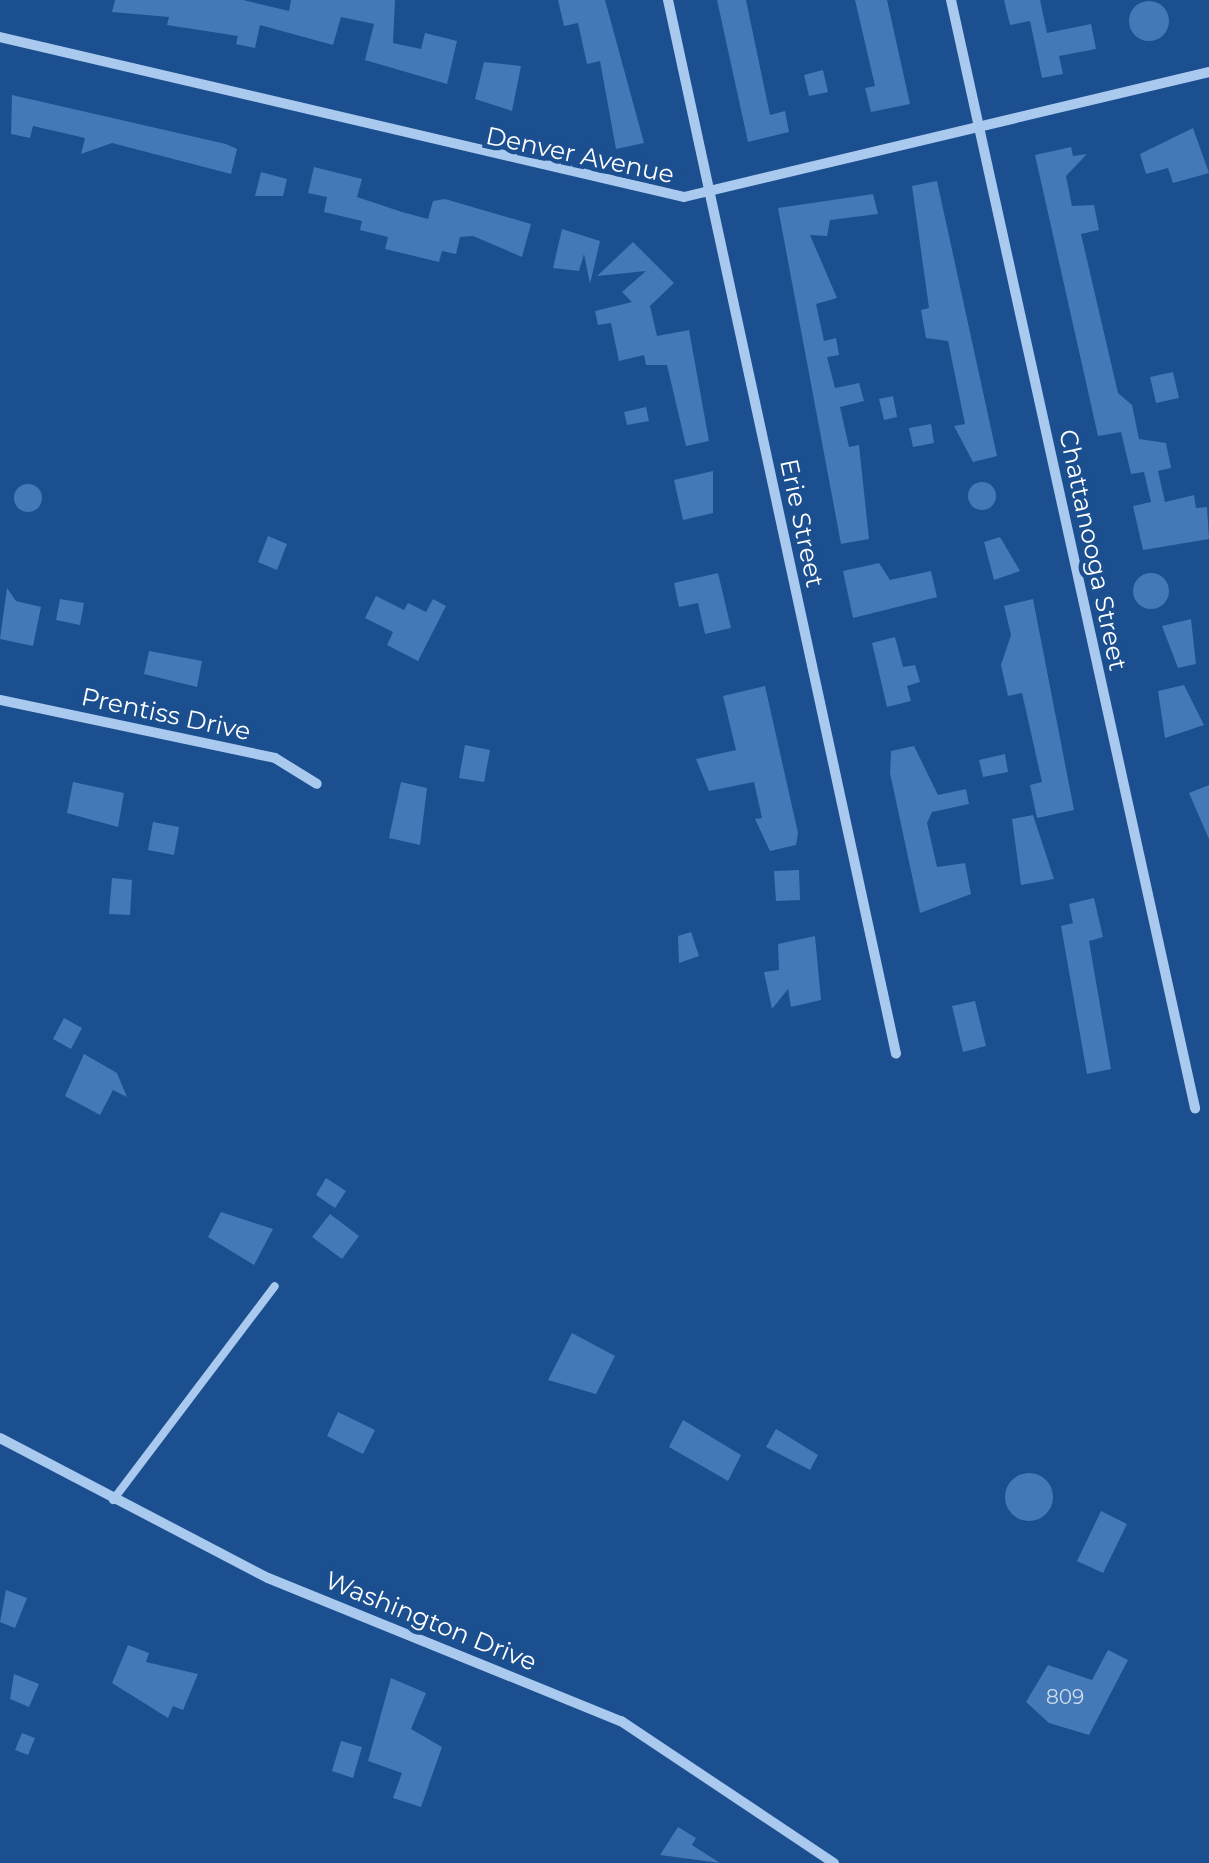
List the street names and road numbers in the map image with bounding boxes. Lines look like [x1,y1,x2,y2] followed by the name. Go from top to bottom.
[483,120,677,190] street label: Denver Avenue
[1053,427,1133,673] street label: Chattanooga Street
[774,456,830,590] street label: Erie Street
[79,681,253,747] street label: Prentiss Drive
[321,1565,541,1677] street label: Washington Drive

